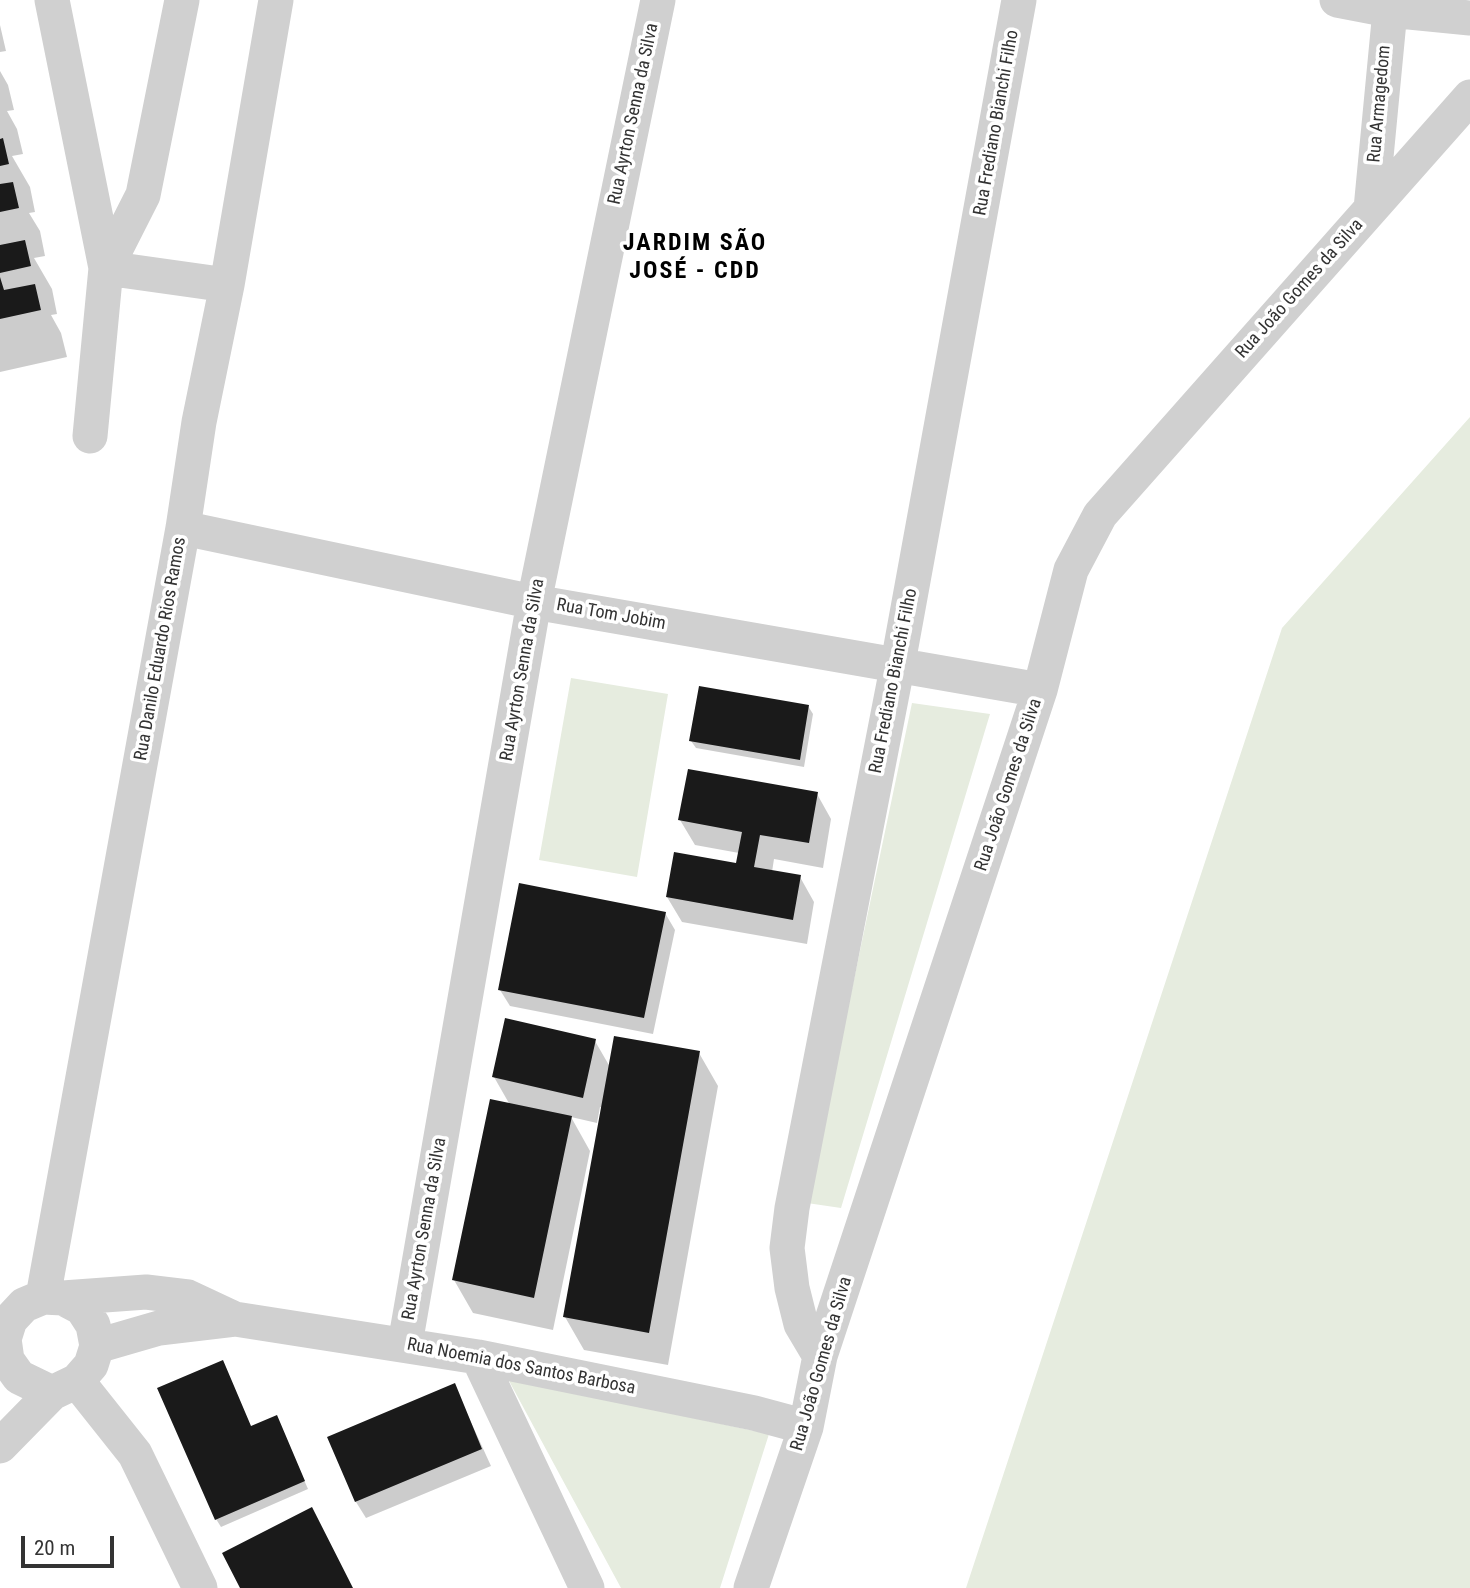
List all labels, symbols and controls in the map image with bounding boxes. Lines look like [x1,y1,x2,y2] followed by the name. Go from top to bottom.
[604,21,664,207] street label: Rua Ayrton Senna da Silva
[970,29,1024,217] street label: Rua Frediano Bianchi Filho
[1364,44,1396,164] street label: Rua Armagedom
[1232,215,1368,363] street label: Rua João Gomes da Silva
[624,230,766,286] district label: JARDIM SÃO JOSÉ - CDD
[131,536,191,762] street label: Rua Danilo Eduardo Rios Ramos
[496,577,550,763] street label: Rua Ayrton Senna da Silva
[865,587,923,775] street label: Rua Frediano Bianchi Filho
[555,595,667,635] street label: Rua Tom Jobim
[971,696,1047,874] street label: Rua João Gomes da Silva
[398,1136,452,1322] street label: Rua Ayrton Senna da Silva
[787,1275,857,1453] street label: Rua João Gomes da Silva
[405,1334,637,1400] street label: Rua Noemia dos Santos Barbosa
[24,1522,117,1566] scale bar
[34,1536,75,1560] text: 20 m

